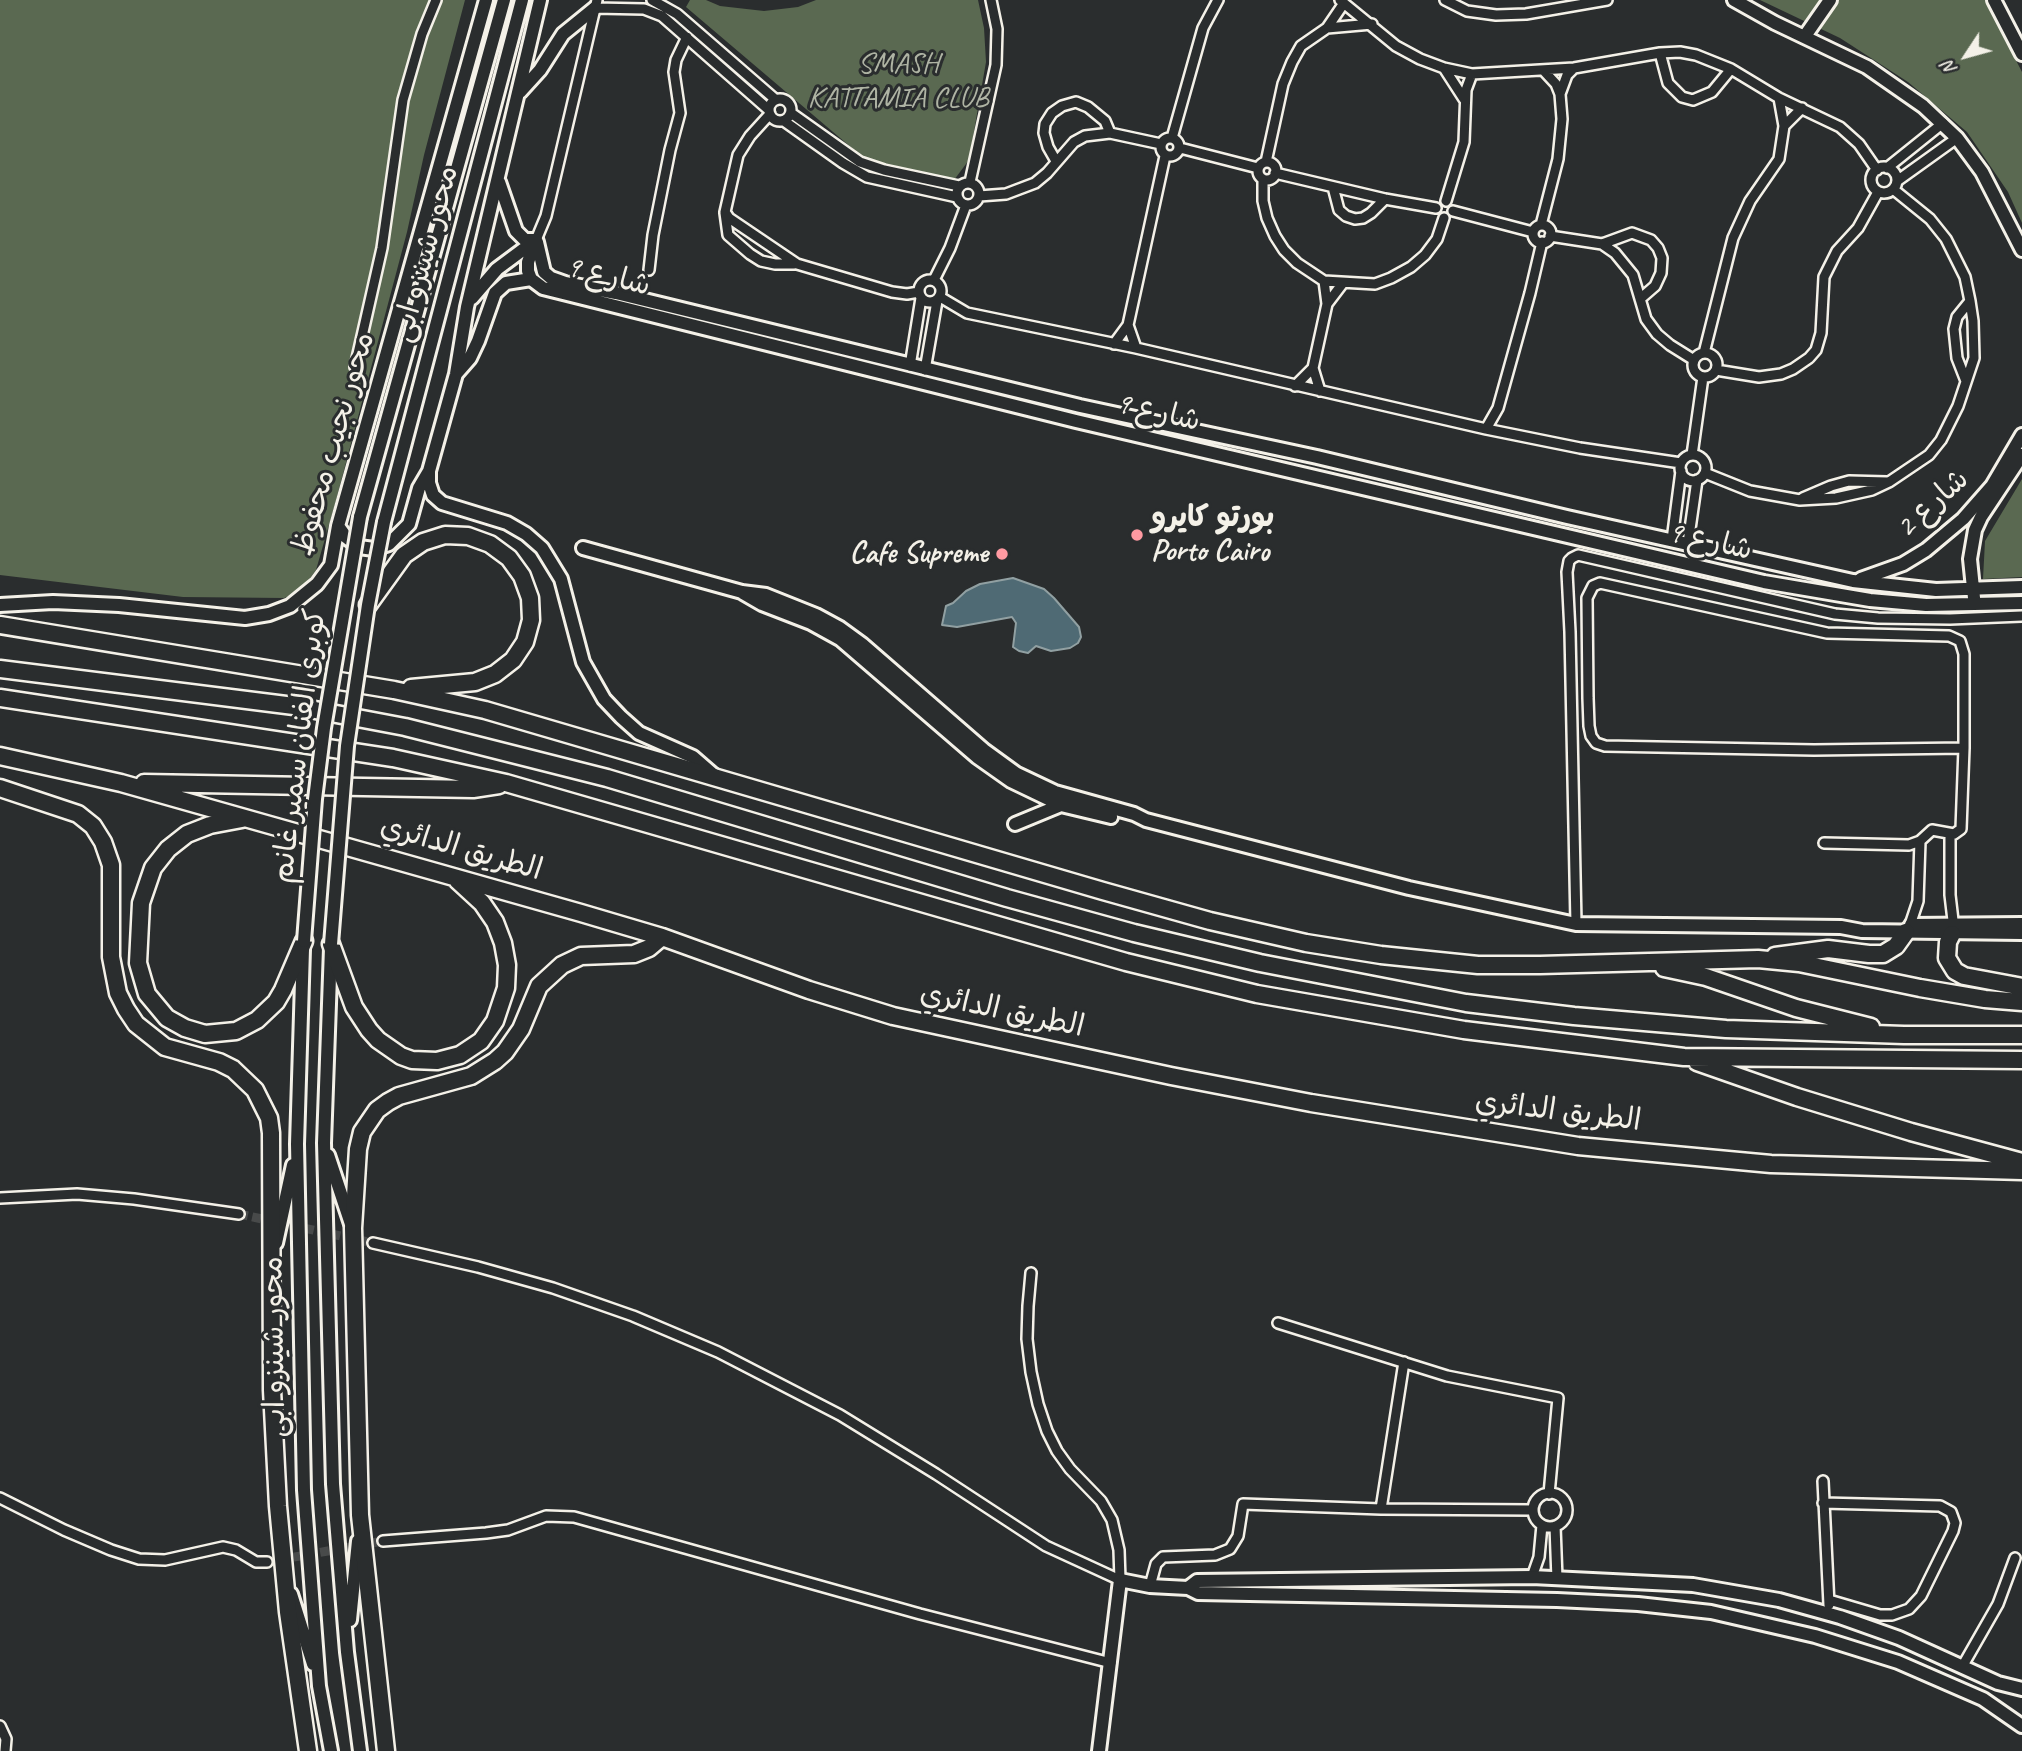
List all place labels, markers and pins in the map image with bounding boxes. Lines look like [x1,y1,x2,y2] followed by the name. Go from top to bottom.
[1151,500,1274,570] place label: بورتو كايرو Porto Cairo
[1129,527,1145,543] marker: بورتو كايرو Porto Cairo
[849,536,988,572] place label: Cafe Supreme
[994,546,1010,562] marker: Cafe Supreme

